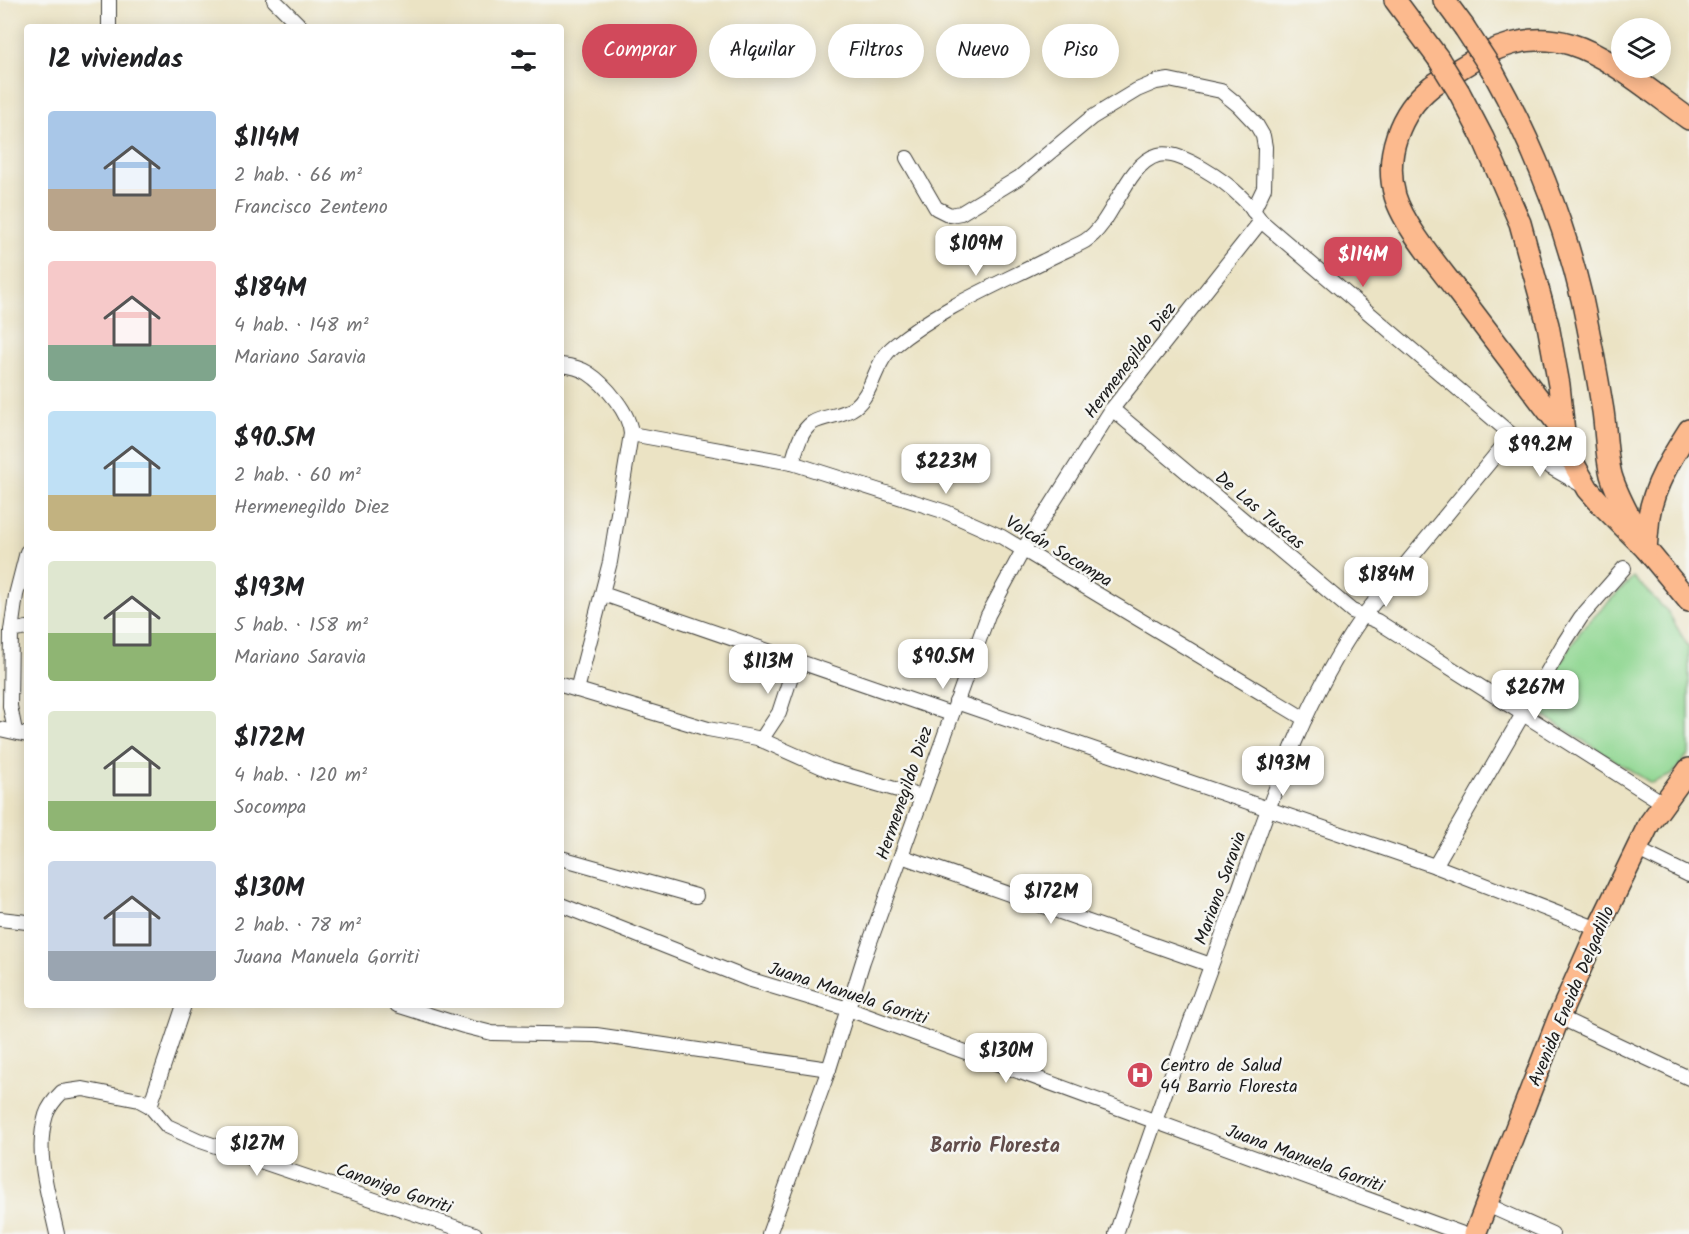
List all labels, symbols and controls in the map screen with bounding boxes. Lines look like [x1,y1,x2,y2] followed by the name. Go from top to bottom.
[1611,18,1671,78] map controls
[1611,18,1671,78] button: layers
[582,24,697,78] chip: Comprar
[709,24,816,78] chip: Alquilar
[828,24,924,78] chip: Filtros
[936,24,1030,78] chip: Nuevo
[1042,24,1119,78] chip: Piso
[48,39,183,81] text: 12 viviendas
[507,44,540,77] icon: filters
[234,118,299,160] text: $114M
[96,135,168,207] icon: home
[234,160,362,192] text: 2 hab. · 66 m²
[234,192,388,224] text: Francisco Zenteno
[934,226,1018,277] pin: $109M
[949,229,1003,261] text: $109M
[1321,237,1405,288] pin: $114M
[1338,240,1388,272] text: $114M
[234,268,306,310] text: $184M
[96,285,168,357] icon: home
[1078,296,1185,425] street label: Hermenegildo Diez
[234,310,369,342] text: 4 hab. · 148 m²
[234,342,366,374] text: Mariano Saravia
[234,418,315,460] text: $90.5M
[1491,427,1589,478] pin: $99.2M
[1508,430,1572,462] text: $99.2M
[96,435,168,507] icon: home
[904,444,988,495] pin: $223M
[915,447,977,479] text: $223M
[234,460,361,492] text: 2 hab. · 60 m²
[1208,465,1311,558] street label: De Las Tuscas
[234,492,389,524] text: Hermenegildo Diez
[999,509,1117,596] street label: Volcán Socompa
[1344,557,1428,608] pin: $184M
[1358,560,1414,592] text: $184M
[234,568,304,610] text: $193M
[96,585,168,657] icon: home
[234,610,368,642] text: 5 hab. · 158 m²
[894,639,992,690] pin: $90.5M
[234,642,366,674] text: Mariano Saravia
[912,642,974,674] text: $90.5M
[726,644,810,695] pin: $113M
[743,647,793,679] text: $113M
[1493,670,1577,721] pin: $267M
[1506,673,1564,705] text: $267M
[234,718,304,760] text: $172M
[869,723,942,864] street label: Hermenegildo Diez
[96,735,168,807] icon: home
[1241,746,1325,797] pin: $193M
[1256,749,1310,781] text: $193M
[234,760,367,792] text: 4 hab. · 120 m²
[234,792,307,824] text: Socompa
[1187,828,1255,949] street label: Mariano Saravia
[234,868,304,910] text: $130M
[1009,874,1093,925] pin: $172M
[1024,877,1078,909] text: $172M
[96,885,168,957] icon: home
[1521,902,1624,1091] street label: Avenida Eneida Delgadillo
[234,910,361,942] text: 2 hab. · 78 m²
[234,942,419,974] text: Juana Manuela Gorriti
[764,955,932,1034] street label: Juana Manuela Gorriti
[964,1033,1048,1084] pin: $130M
[979,1036,1033,1068] text: $130M
[1160,1052,1298,1102] place label: Centro de Salud 44 Barrio Floresta
[1125,1060,1155,1090] hospital icon: Centro de Salud 44 Barrio Floresta
[1221,1117,1388,1202] street label: Juana Manuela Gorriti
[215,1126,299,1177] pin: $127M
[230,1129,284,1161] text: $127M
[930,1131,1060,1163] district label: Barrio Floresta
[331,1156,456,1223] street label: Canonigo Gorriti

